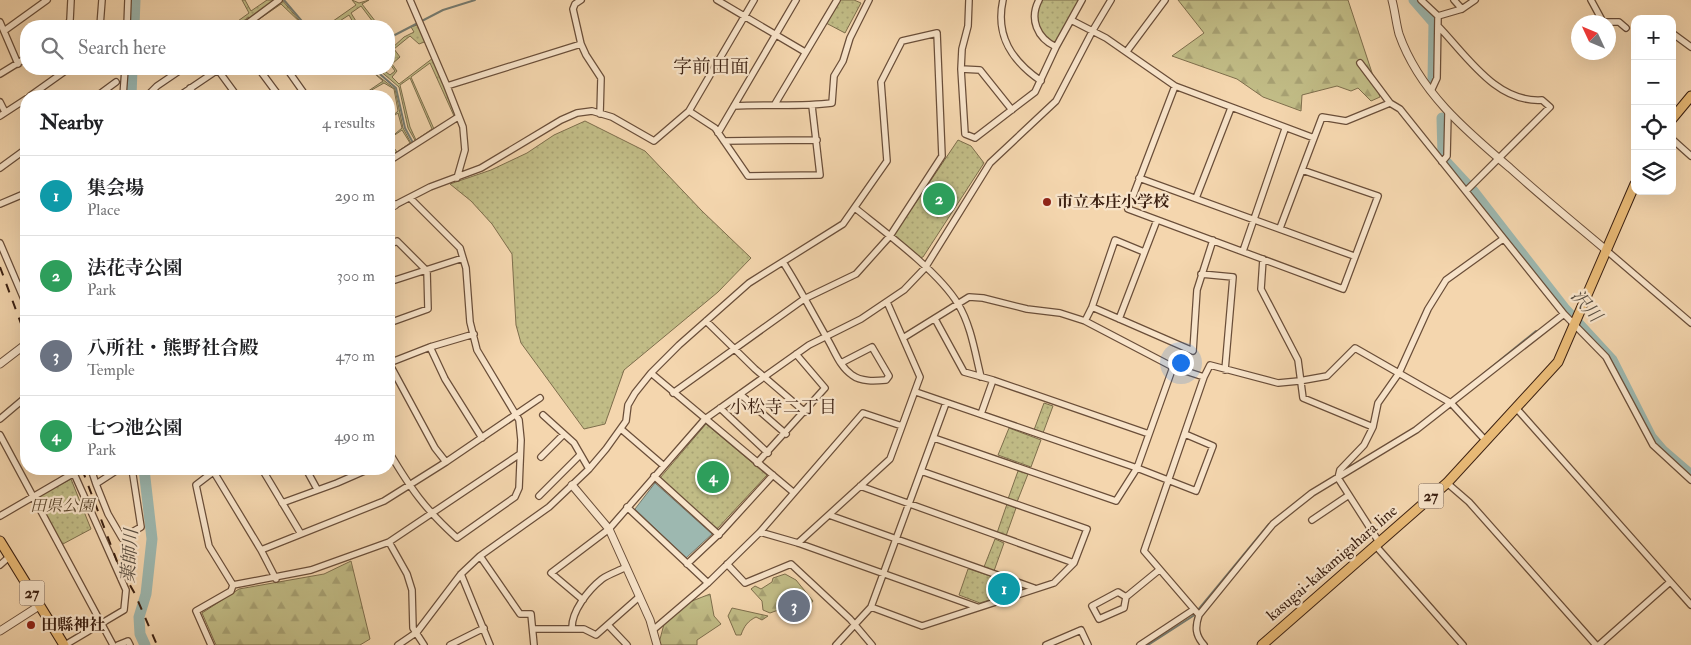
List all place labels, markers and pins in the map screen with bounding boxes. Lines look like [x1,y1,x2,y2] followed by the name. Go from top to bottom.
[923,180,955,218] pin: 2
[1057,192,1170,212] place label: 市立本庄小学校
[1041,196,1053,208] marker: 市立本庄小学校
[697,458,729,496] pin: 4
[988,570,1020,608] pin: 1
[778,587,810,625] pin: 3
[41,615,105,635] place label: 田縣神社
[25,619,37,631] marker: 田縣神社

